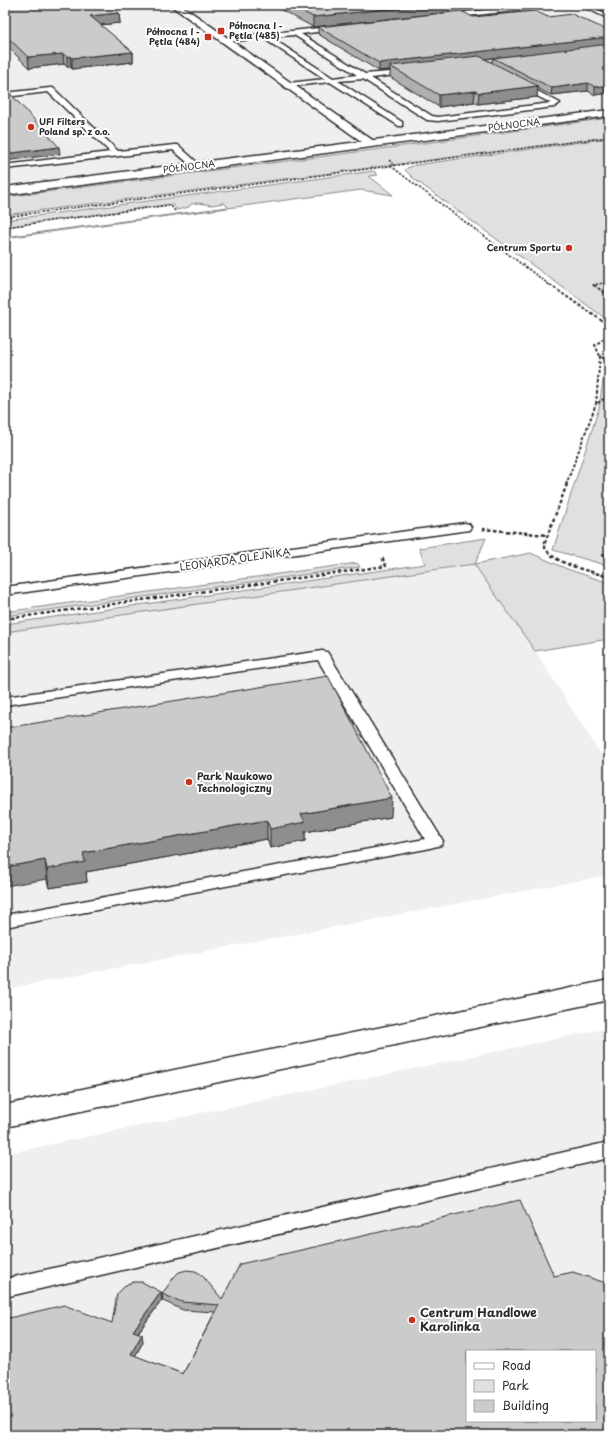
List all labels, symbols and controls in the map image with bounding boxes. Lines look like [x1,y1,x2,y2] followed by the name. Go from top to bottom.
[229,18,283,42] place label: Północna I - Pętla (485)
[146,24,200,48] place label: Północna I - Pętla (484)
[216,26,226,36] marker: Północna I - Pętla (485)
[203,32,213,42] marker: Północna I - Pętla (484)
[39,114,111,138] place label: UFI Filters Poland sp. z o.o.
[487,114,541,134] street label: PÓŁNOCNA
[26,122,36,132] marker: UFI Filters Poland sp. z o.o.
[162,156,216,176] street label: PÓŁNOCNA
[487,240,561,254] place label: Centrum Sportu
[564,243,574,253] marker: Centrum Sportu
[179,543,291,574] street label: LEONARDA OLEJNIKA
[197,768,272,796] place label: Park Naukowo Technologiczny
[184,777,194,787] marker: Park Naukowo Technologiczny
[420,1303,537,1335] place label: Centrum Handlowe Karolinka
[407,1315,417,1325] marker: Centrum Handlowe Karolinka
[466,1350,596,1422] legend
[502,1356,531,1374] text: Road
[502,1376,529,1394] text: Park
[502,1396,549,1414] text: Building

